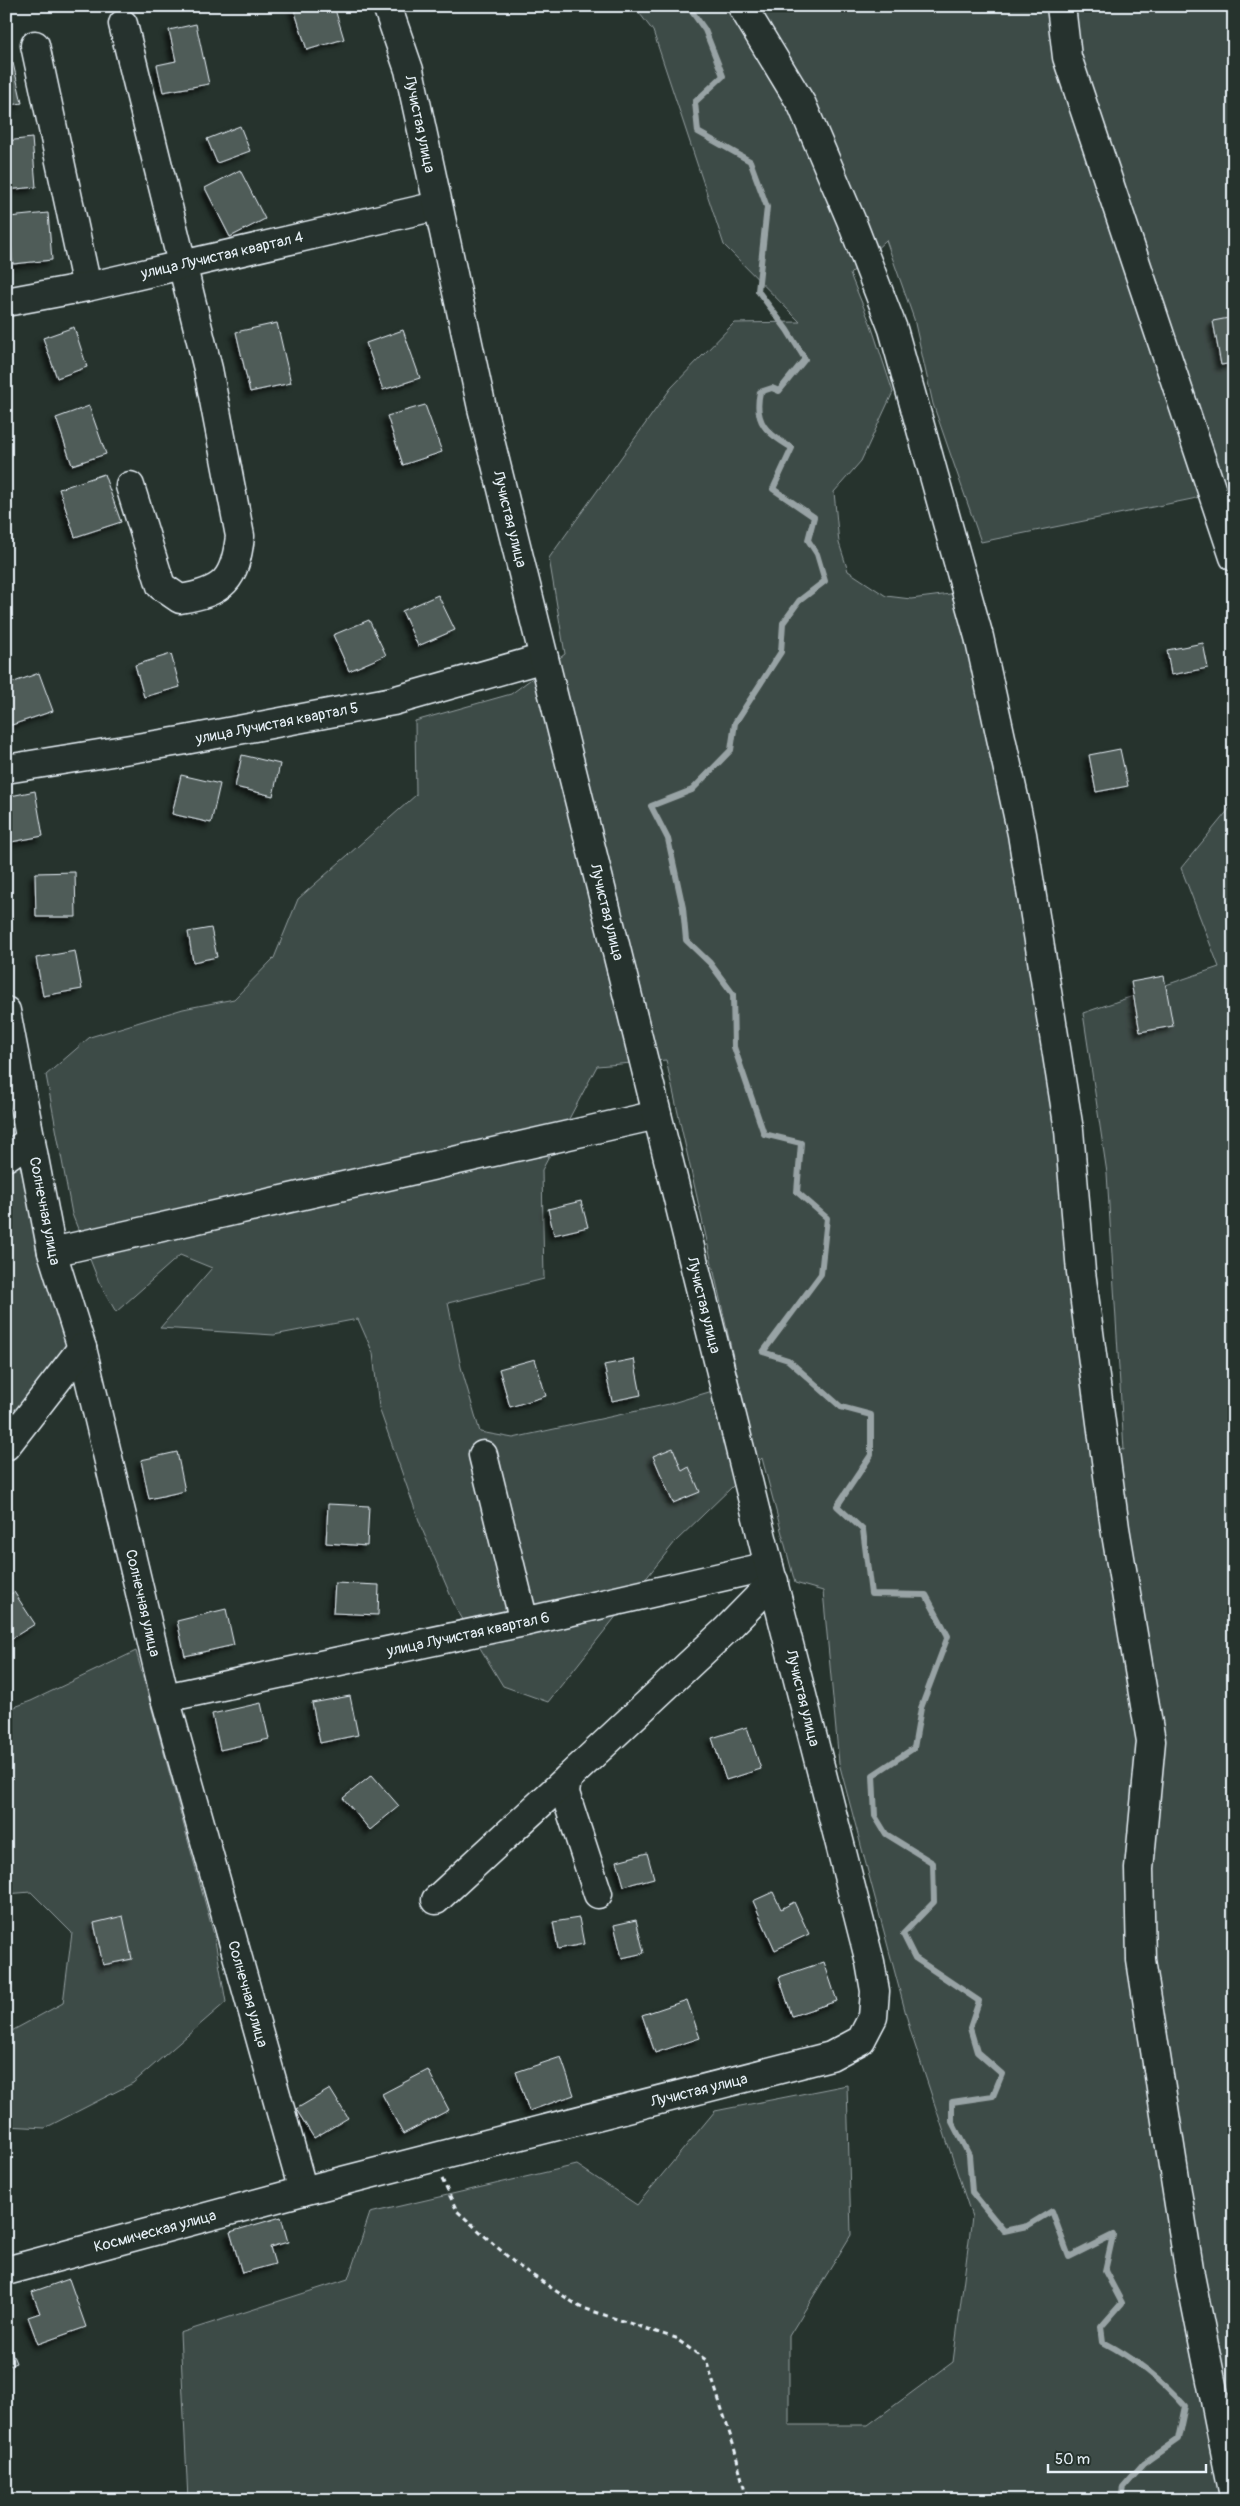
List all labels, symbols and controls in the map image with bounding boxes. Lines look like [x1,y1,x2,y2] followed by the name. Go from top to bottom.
[400,73,439,175] street label: Лучистая улица
[138,228,305,284] street label: улица Лучистая квартал 4
[488,468,531,570] street label: Лучистая улица
[193,698,360,749] street label: улица Лучистая квартал 5
[585,861,628,963] street label: Лучистая улица
[25,1155,64,1267] street label: Солнечная улица
[682,1254,725,1356] street label: Лучистая улица
[121,1547,164,1659] street label: Солнечная улица
[384,1608,551,1661] street label: улица Лучистая квартал 6
[781,1647,824,1749] street label: Лучистая улица
[223,1939,272,2050] street label: Солнечная улица
[648,2069,750,2112] street label: Лучистая улица
[92,2206,218,2257] street label: Космическая улица
[1048,2441,1205,2473] scale bar
[1055,2450,1090,2469] text: 50 m

